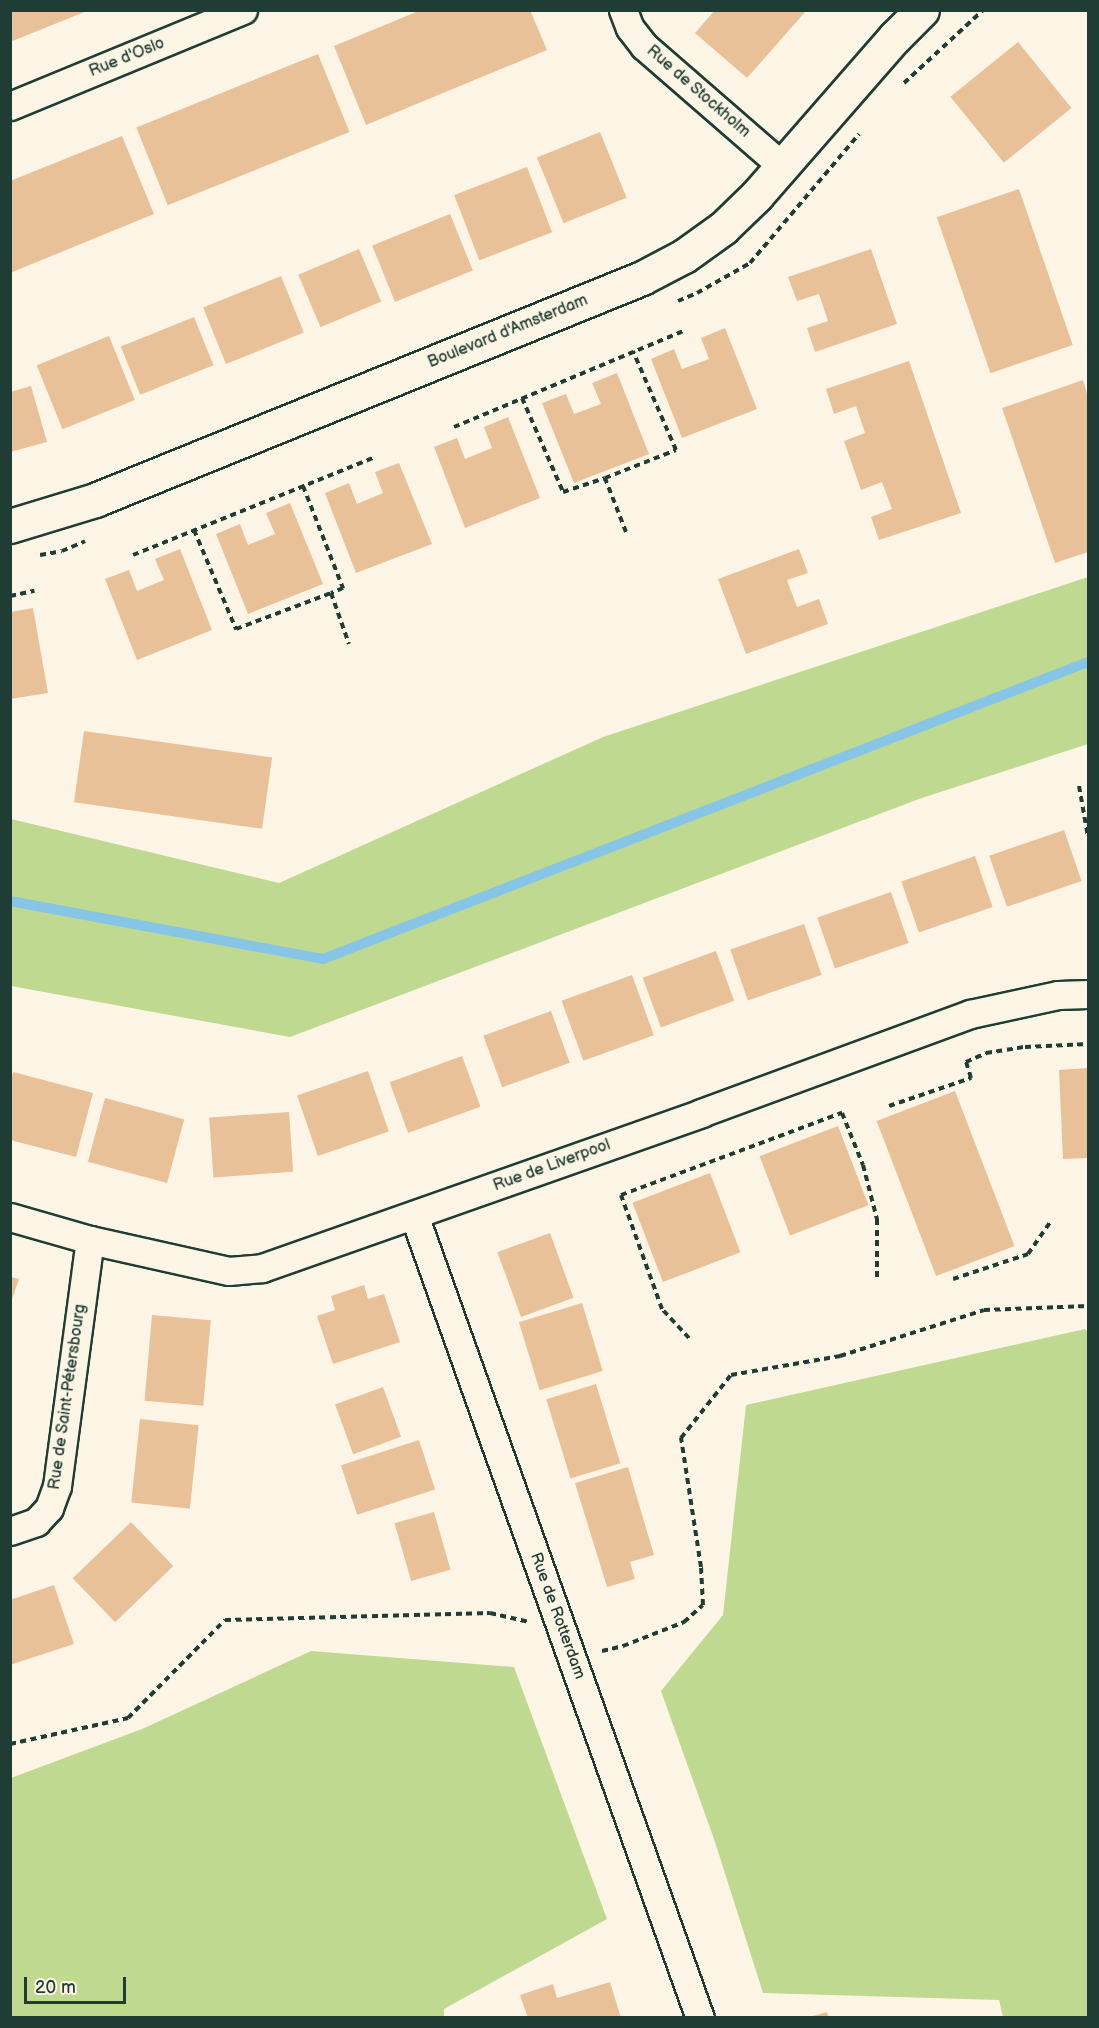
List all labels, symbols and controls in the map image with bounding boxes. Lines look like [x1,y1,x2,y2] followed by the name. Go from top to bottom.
[87,34,167,82] street label: Rue d'Oslo
[642,42,754,142] street label: Rue de Stockholm
[425,291,591,373] street label: Boulevard d'Amsterdam
[491,1136,613,1196] street label: Rue de Liverpool
[45,1303,91,1491] street label: Rue de Saint-Pétersbourg
[525,1550,589,1682] street label: Rue de Rotterdam
[27,1965,129,2003] scale bar
[35,1977,76,1998] text: 20 m

